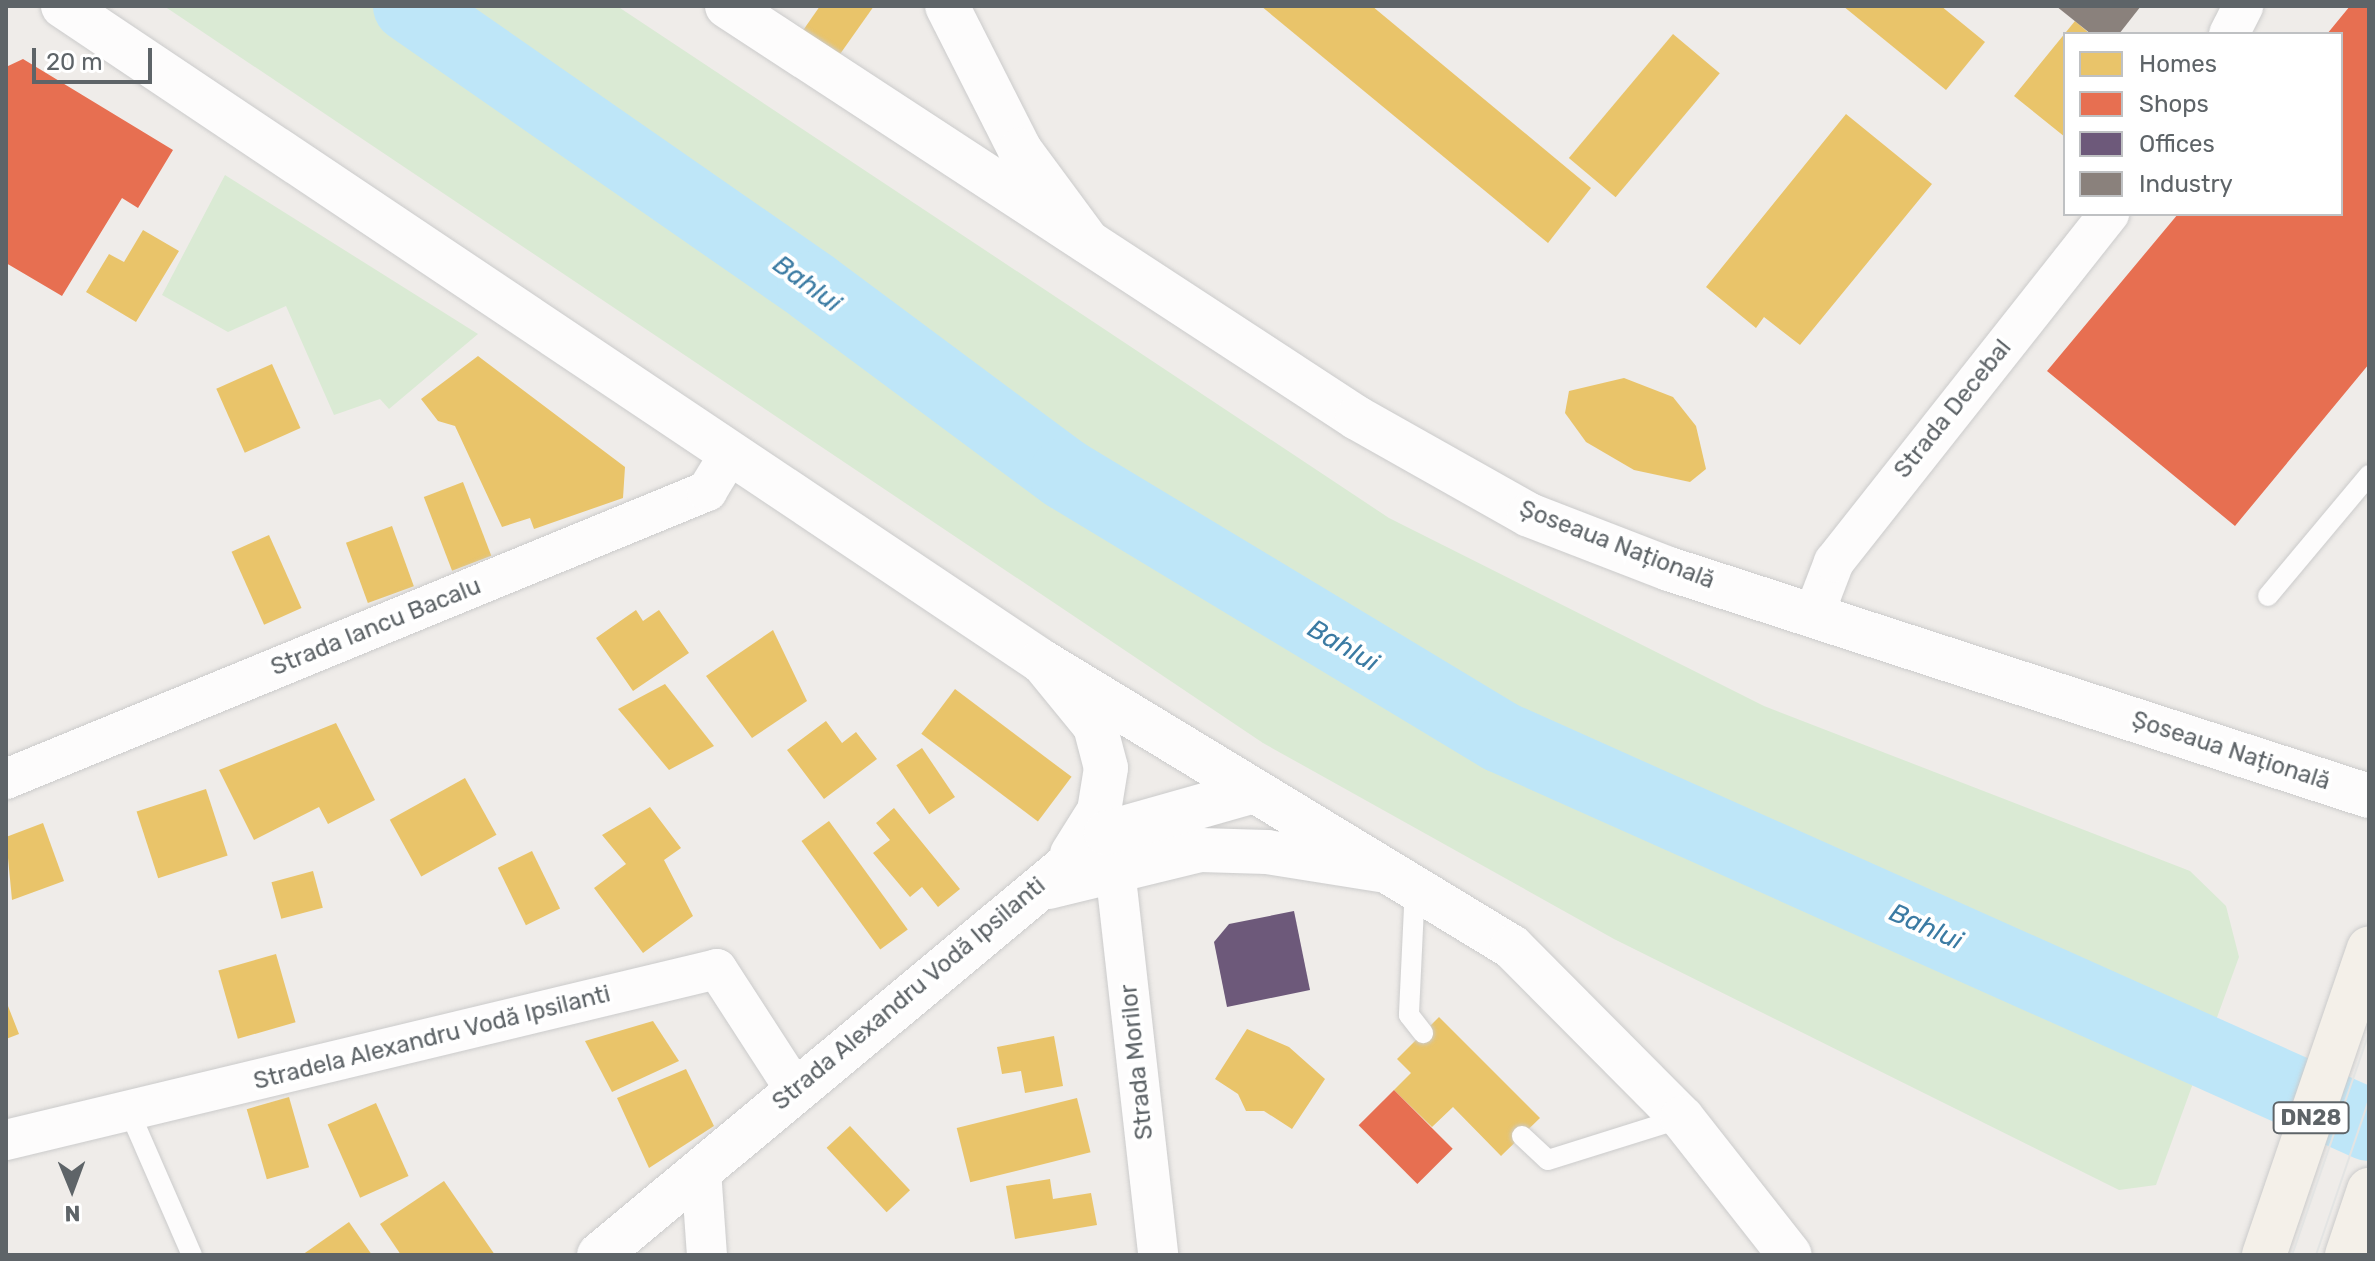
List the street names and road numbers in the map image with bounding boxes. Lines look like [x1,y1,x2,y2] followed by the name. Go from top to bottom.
[1888,334,2018,484] street label: Strada Decebal
[1515,494,1719,596] street label: Șoseaua Națională
[267,572,485,682] street label: Strada Iancu Bacalu
[2128,705,2334,797] street label: Șoseaua Națională
[766,871,1052,1117] street label: Strada Alexandru Vodă Ipsilanti
[250,980,614,1096] street label: Stradela Alexandru Vodă Ipsilanti
[1115,983,1159,1141] street label: Strada Morilor
[2271,1100,2351,1136] road number: DN28

